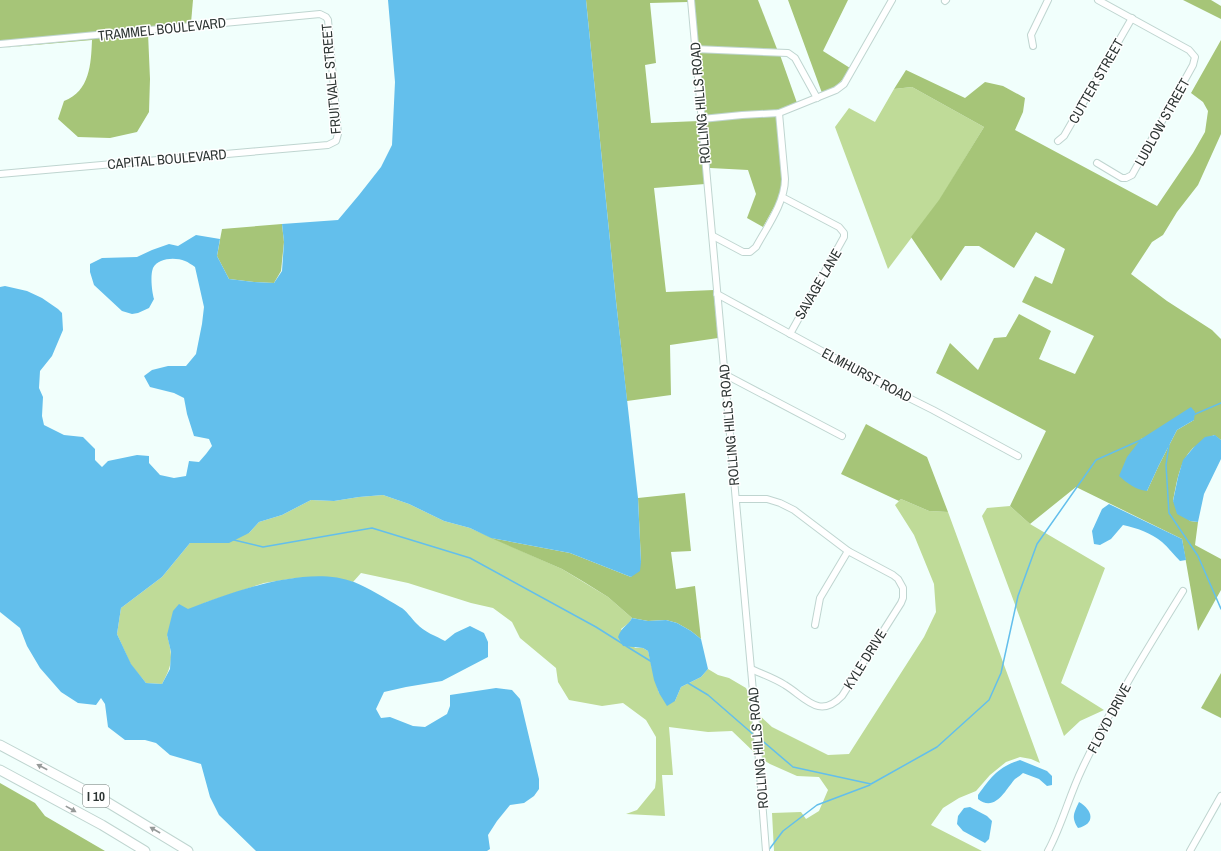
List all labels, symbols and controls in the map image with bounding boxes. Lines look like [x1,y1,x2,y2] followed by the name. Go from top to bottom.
[97,13,227,45] street label: TRAMMEL BOULEVARD
[317,23,345,135] street label: FRUITVALE STREET
[1064,35,1128,127] street label: CUTTER STREET
[686,42,714,164] street label: ROLLING HILLS ROAD
[1130,75,1194,169] street label: LUDLOW STREET
[107,145,227,173] street label: CAPITAL BOULEVARD
[791,245,845,323] street label: SAVAGE LANE
[819,344,915,406] street label: ELMHURST ROAD
[715,364,743,486] street label: ROLLING HILLS ROAD
[839,626,891,692] street label: KYLE DRIVE
[1083,680,1135,756] street label: FLOYD DRIVE
[744,687,772,809] street label: ROLLING HILLS ROAD
[36,764,47,771] one-way arrow
[83,785,109,807] road number: I 10
[66,805,77,812] one-way arrow
[149,827,161,834] one-way arrow

